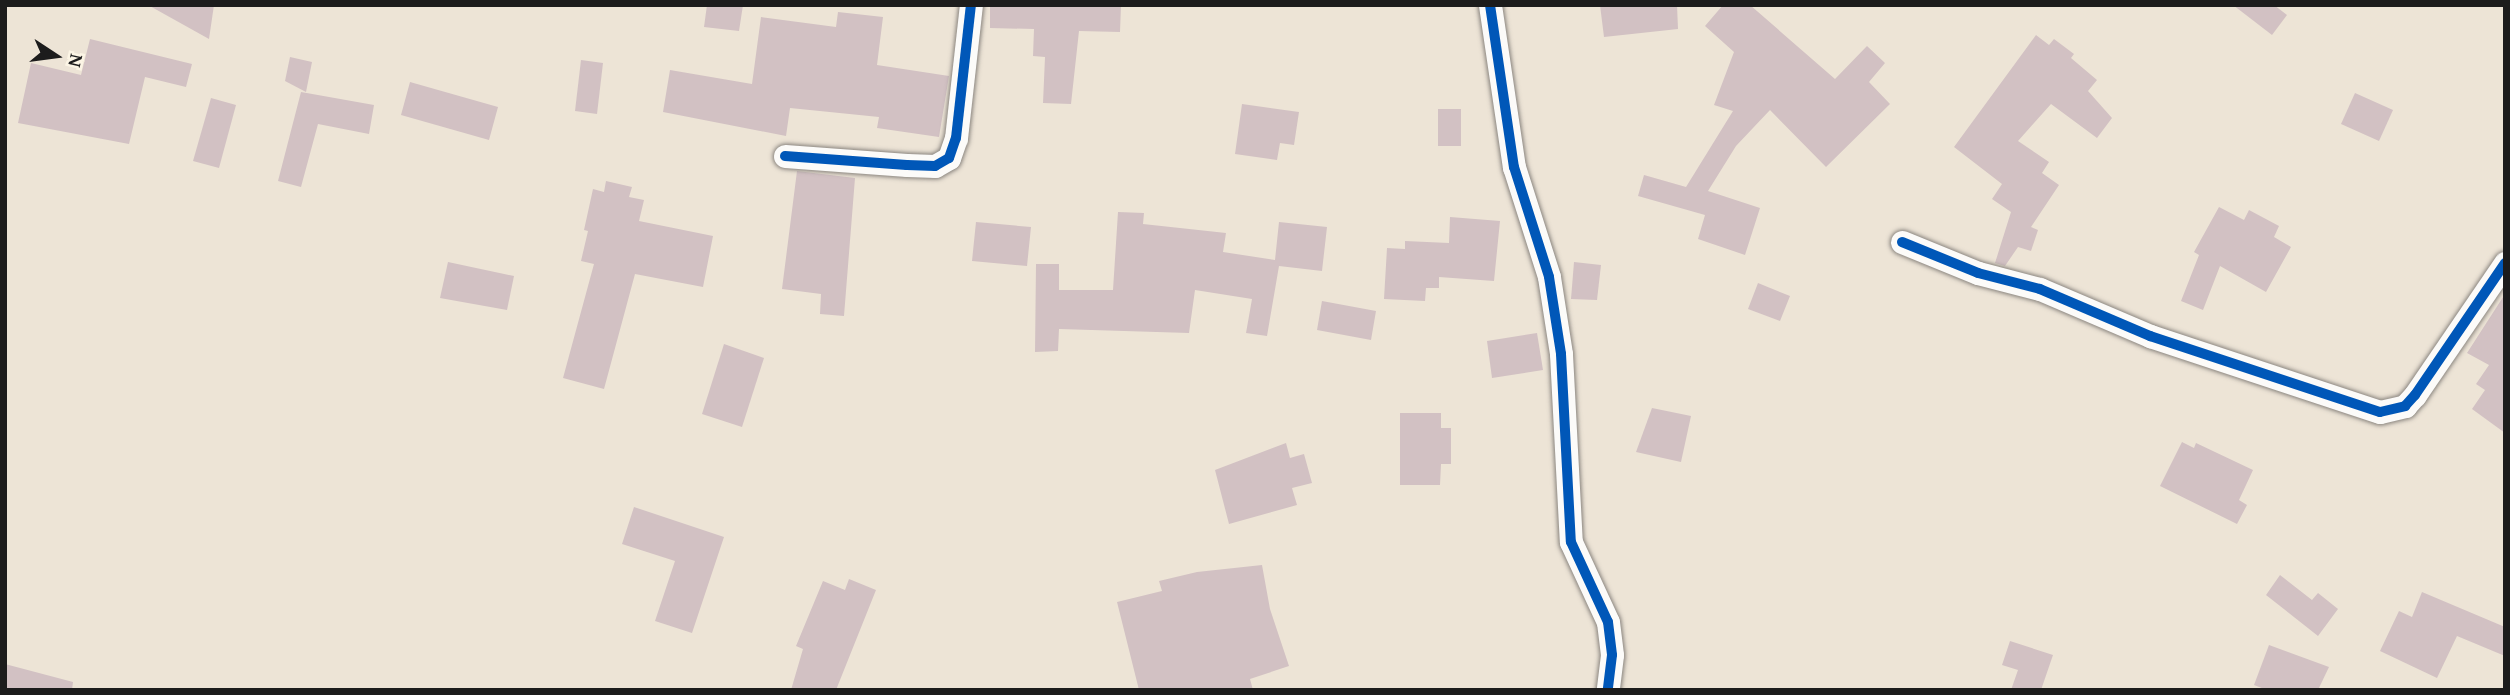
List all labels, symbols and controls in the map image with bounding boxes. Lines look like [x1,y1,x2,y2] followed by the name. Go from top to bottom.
[21,21,91,91] north arrow
[61,51,92,70] text: N

